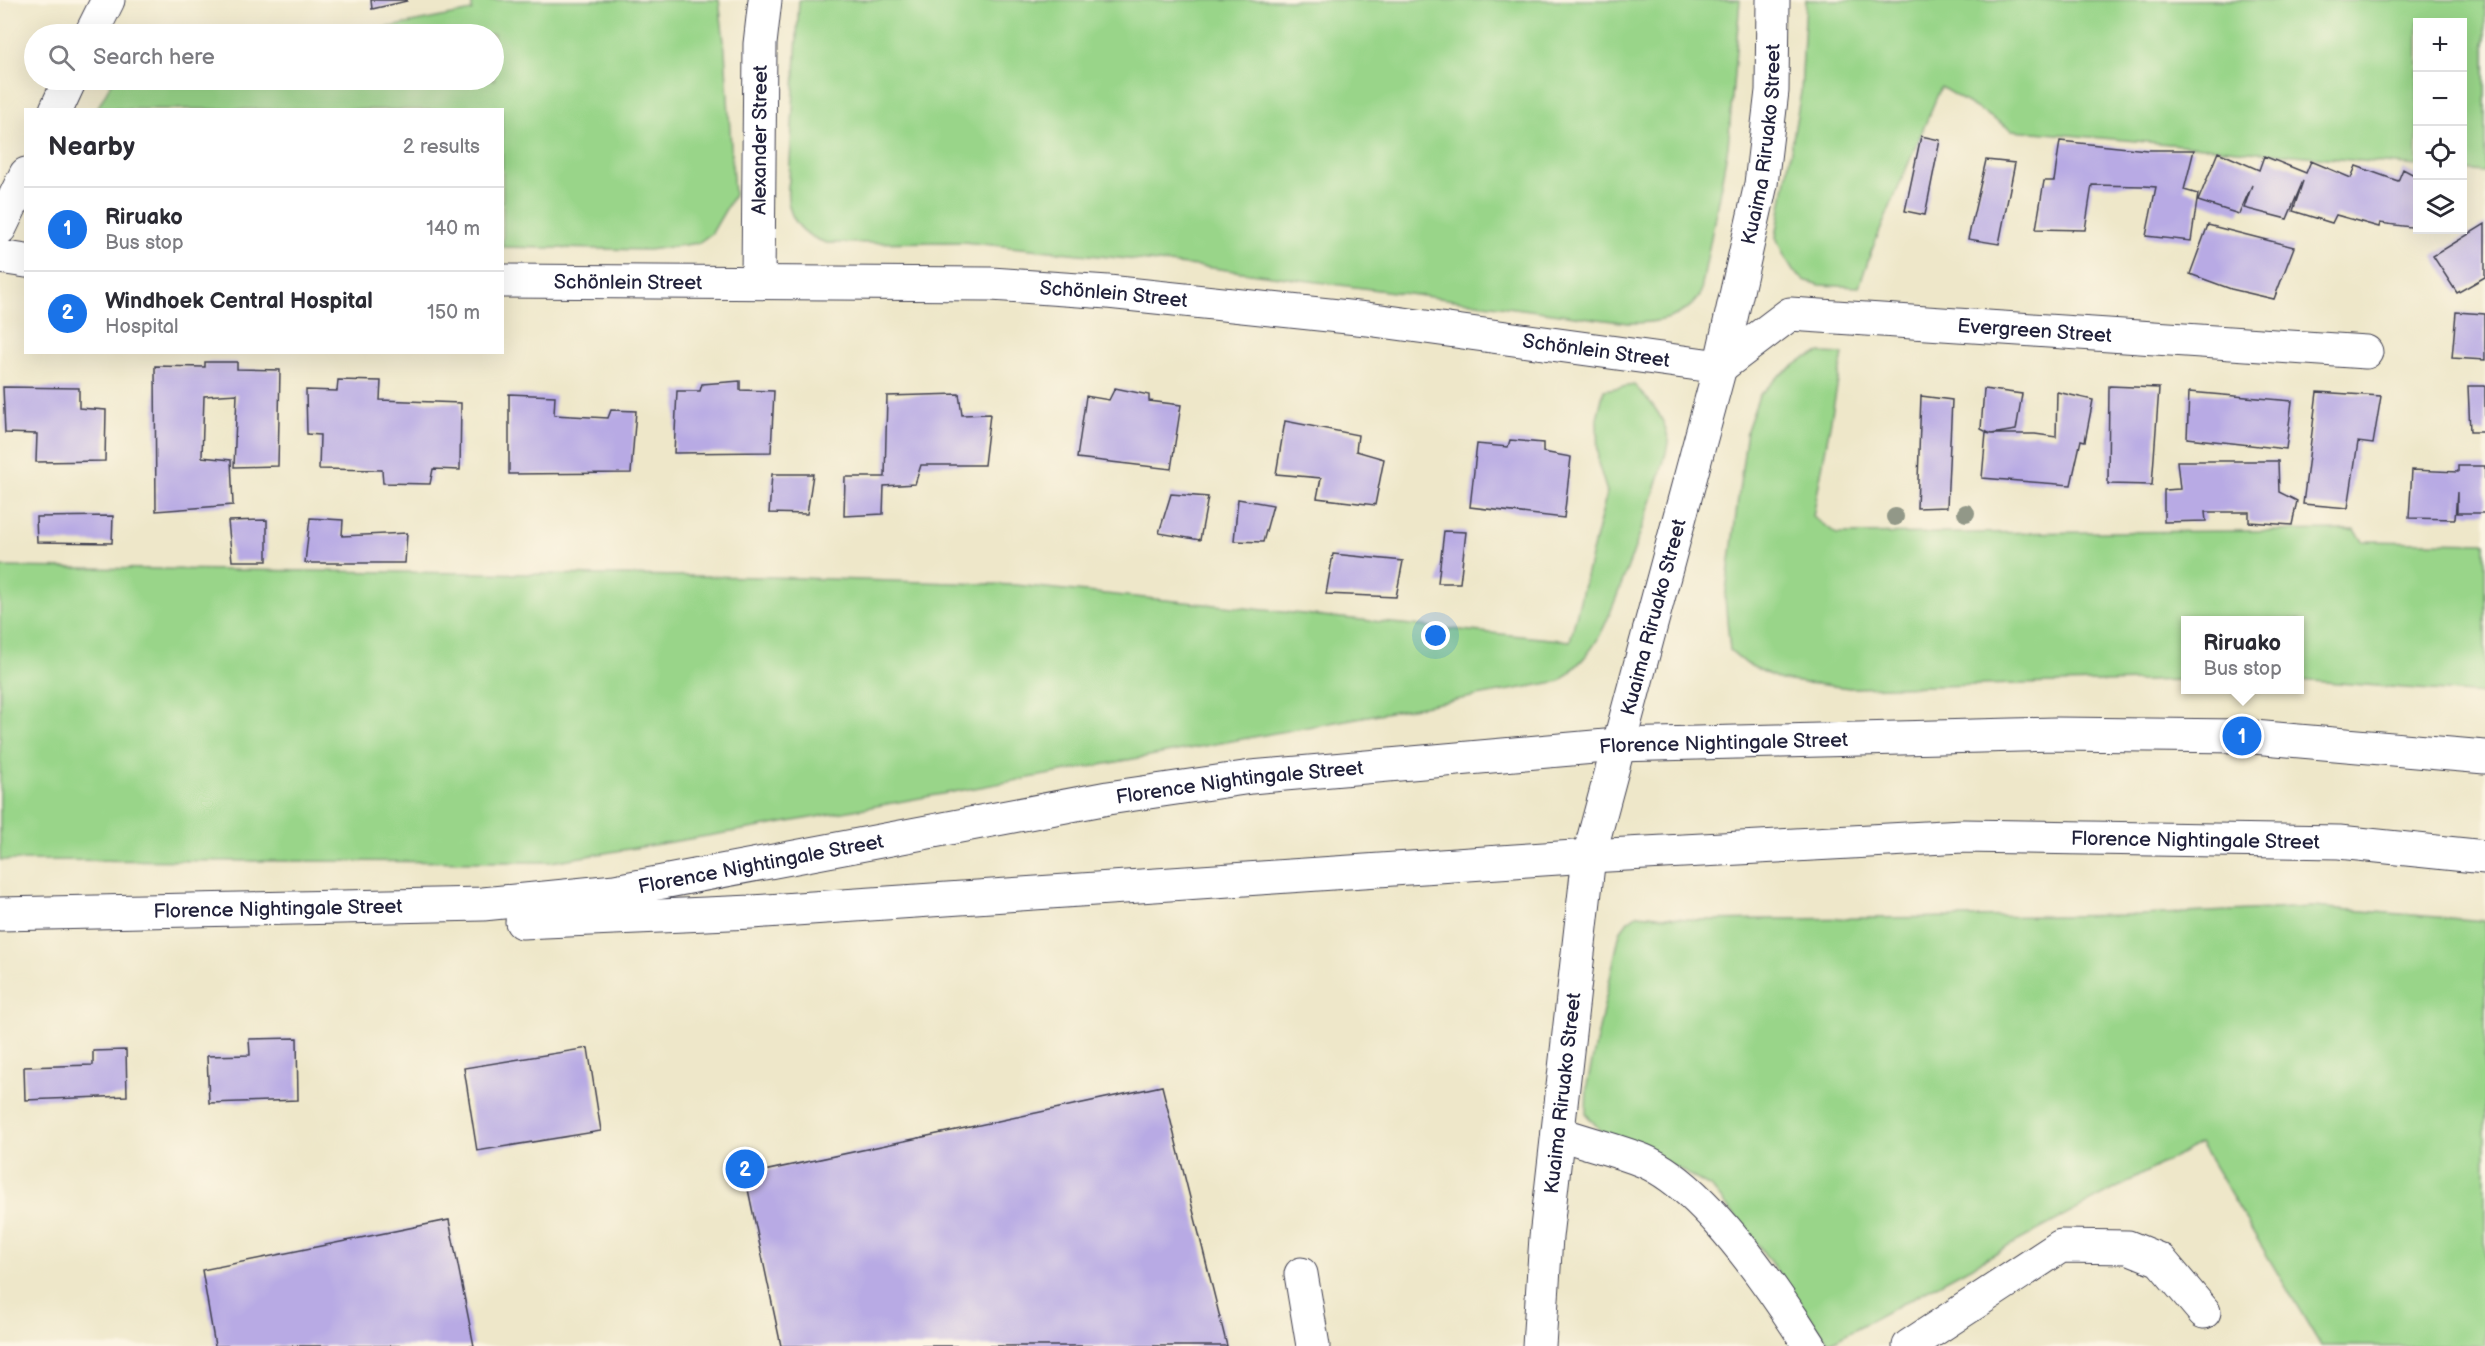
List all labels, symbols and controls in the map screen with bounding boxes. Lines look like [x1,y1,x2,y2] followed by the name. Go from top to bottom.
[2413,18,2467,234] map controls
[2413,18,2467,72] button: +
[24,24,504,90] search box
[45,41,78,74] icon: search
[93,44,215,71] text: Search here
[1737,44,1786,247] street label: Kuaima Riruako Street
[748,65,773,215] street label: Alexander Street
[2413,72,2467,126] button: −
[2413,126,2467,180] button: locate
[48,132,135,163] text: Nearby
[403,135,480,159] text: 2 results
[2413,180,2467,234] button: layers
[105,204,183,231] text: Riruako
[63,217,72,241] text: 1
[426,217,480,241] text: 140 m
[105,231,184,255] text: Bus stop
[554,270,702,295] street label: Schönlein Street
[1039,276,1189,313] street label: Schönlein Street
[105,288,373,315] text: Windhoek Central Hospital
[62,301,73,325] text: 2
[427,301,480,325] text: 150 m
[1957,314,2113,348] street label: Evergreen Street
[105,315,178,339] text: Hospital
[1521,329,1671,373] street label: Schönlein Street
[1616,516,1692,718] street label: Kuaima Riruako Street
[2181,616,2304,694] popup
[1421,621,1450,650] your location
[2203,630,2281,657] text: Riruako
[2203,657,2282,681] text: Bus stop
[2222,714,2262,758] pin: 1
[1598,728,1848,760] street label: Florence Nightingale Street
[1114,756,1364,810] street label: Florence Nightingale Street
[2071,827,2320,855] street label: Florence Nightingale Street
[636,830,885,899] street label: Florence Nightingale Street
[153,895,403,924] street label: Florence Nightingale Street
[1540,991,1587,1195] street label: Kuaima Riruako Street
[726,1146,764,1192] pin: 2

